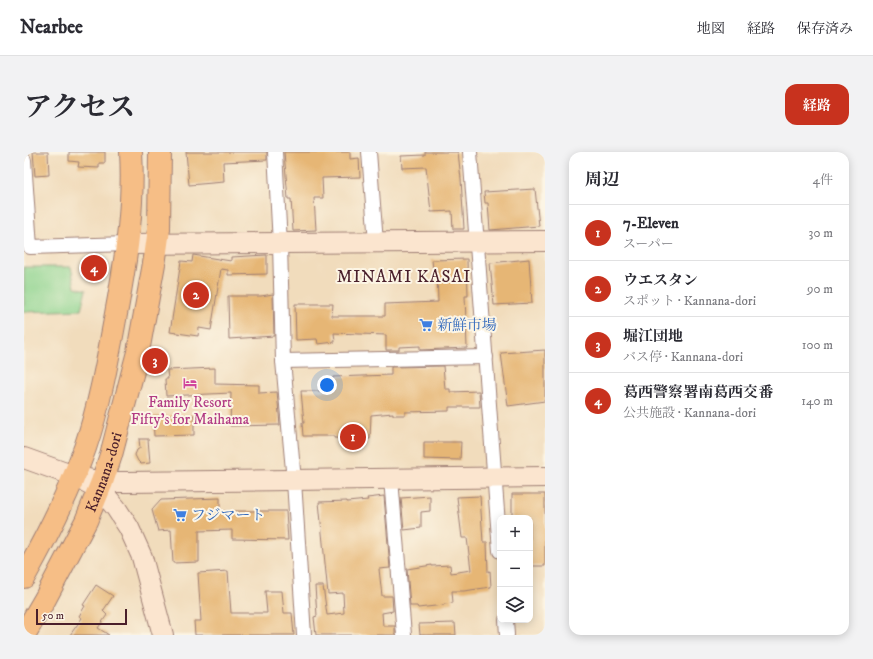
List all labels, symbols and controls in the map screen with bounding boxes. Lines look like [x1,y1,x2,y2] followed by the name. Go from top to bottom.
[20,16,83,39] text: Nearbee
[697,20,725,38] text: 地図
[747,20,775,38] text: 経路
[797,20,853,38] text: 保存済み
[785,84,849,125] button: 経路
[24,90,135,125] text: アクセス
[585,169,619,191] text: 周辺
[813,172,833,188] text: 4件
[623,214,679,233] text: 7-Eleven
[596,225,600,241] text: 1
[809,225,833,241] text: 30 m
[623,236,674,252] text: スーパー
[81,253,107,283] pin: 4
[337,266,471,288] district label: MINAMI KASAI
[623,271,698,290] text: ウエスタン
[183,280,209,310] pin: 2
[595,281,601,297] text: 2
[807,281,833,297] text: 90 m
[623,293,756,309] text: スポット · Kannana-dori
[437,316,497,335] place label: 新鮮市場
[418,317,434,333] supermarket icon: 新鮮市場
[623,327,683,346] text: 堀江団地
[596,337,600,353] text: 3
[802,337,833,353] text: 100 m
[142,346,168,376] pin: 3
[623,349,743,365] text: バス停 · Kannana-dori
[182,375,198,391] hotel icon: Family Resort Fifty's for Maihama
[317,375,337,395] your location
[623,383,773,402] text: 葛西警察署南葛西交番
[131,393,250,429] place label: Family Resort Fifty's for Maihama
[594,393,602,409] text: 4
[801,393,833,409] text: 140 m
[623,405,756,421] text: 公共施設 · Kannana-dori
[340,422,366,452] pin: 1
[82,430,127,515] street label: Kannana-dori
[191,506,265,525] place label: フジマート
[172,507,188,523] supermarket icon: フジマート
[497,515,533,623] map controls
[497,515,533,551] button: +
[497,551,533,587] button: −
[497,587,533,623] button: layers
[36,607,127,626] scale bar
[42,609,64,623] text: 50 m

